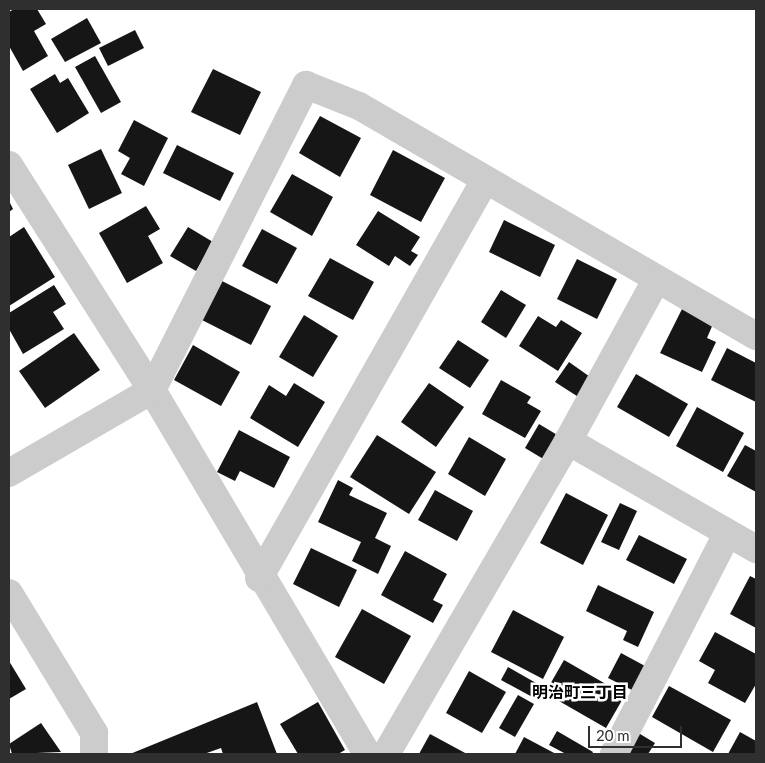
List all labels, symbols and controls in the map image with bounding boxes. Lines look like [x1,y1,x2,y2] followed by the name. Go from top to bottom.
[532,682,628,702] district label: 明治町三丁目
[590,716,684,748] scale bar
[596,726,630,744] text: 20 m

